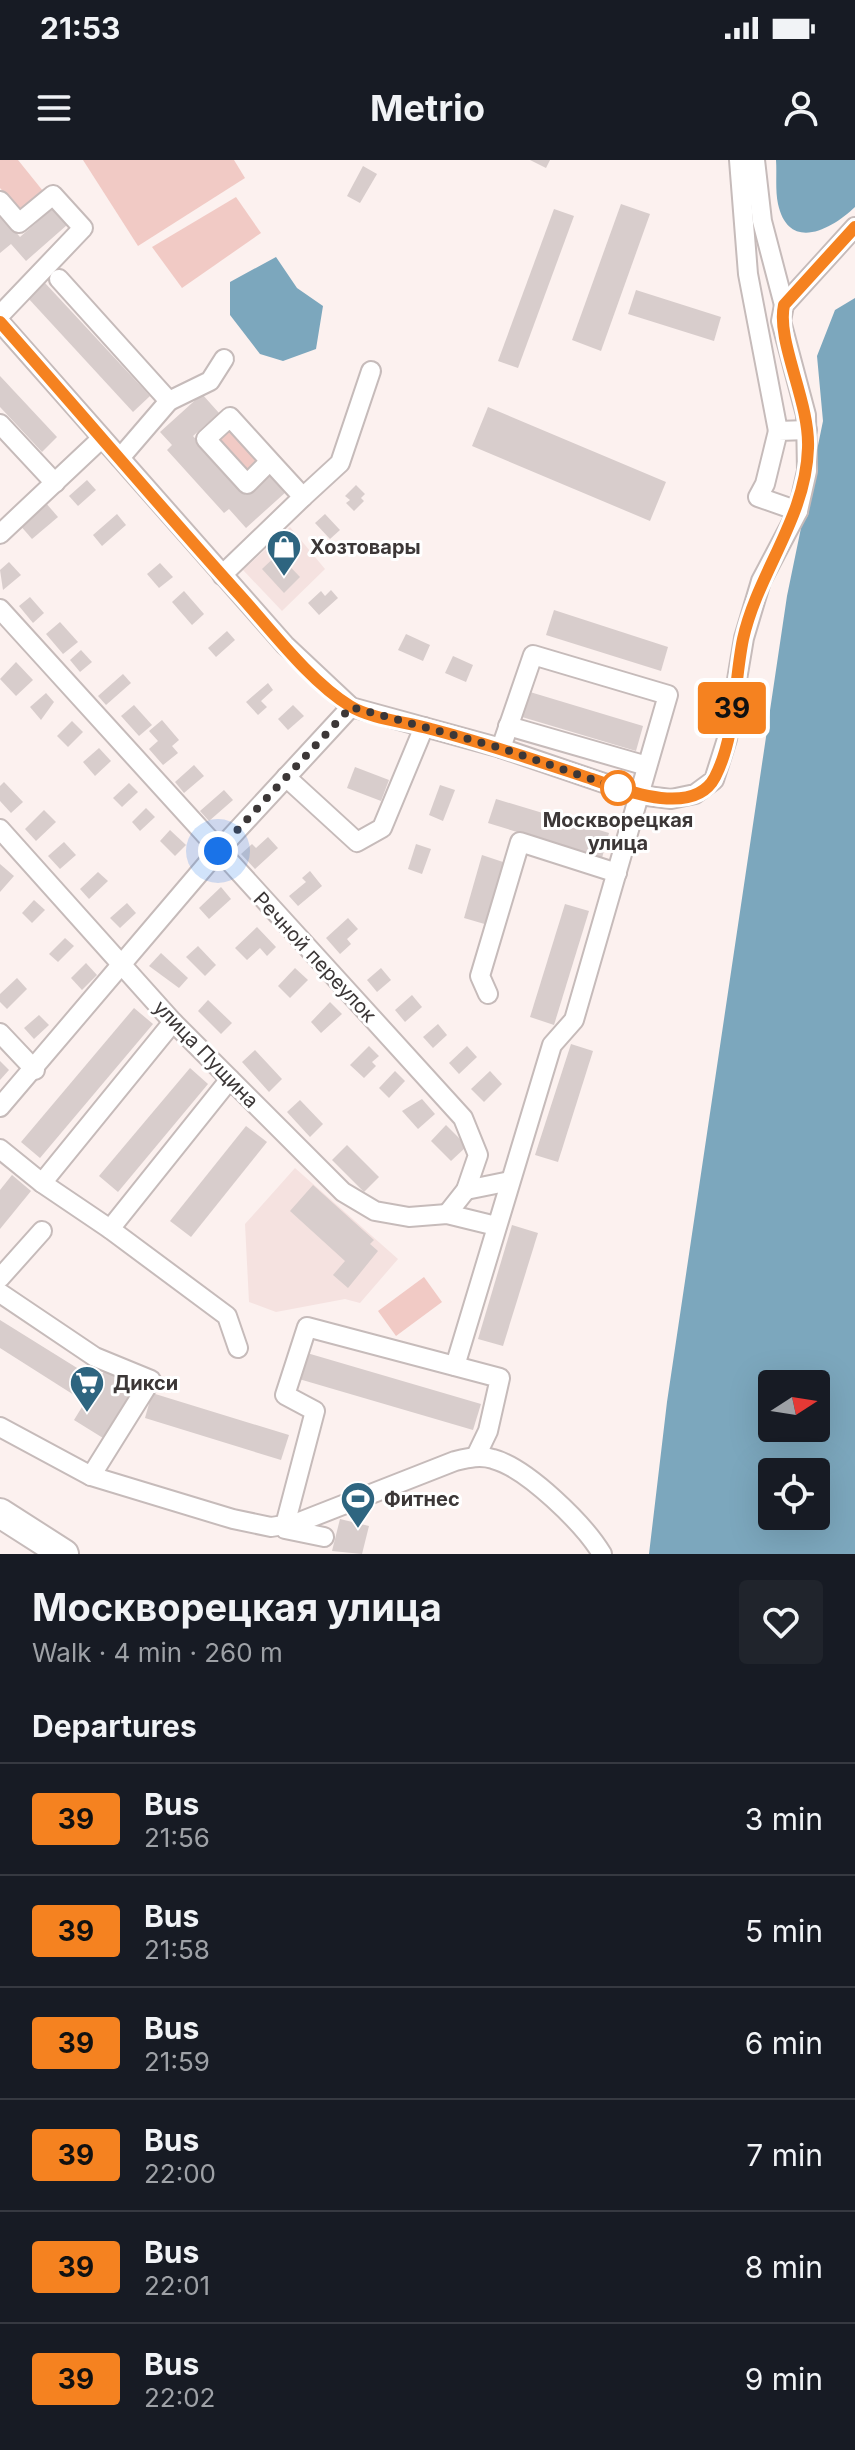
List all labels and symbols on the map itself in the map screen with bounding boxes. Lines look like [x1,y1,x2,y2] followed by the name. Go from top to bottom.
[265,528,303,578] shop icon: Хозтовары
[310,535,421,559] place label: Хозтовары
[696,682,768,734] line badge: 39
[601,771,635,805] marker: Москворецкая улица
[543,808,693,855] place label: Москворецкая улица
[198,831,238,871] your location
[249,887,381,1027] street label: Речной переулок
[149,995,263,1113] street label: улица Пущина
[68,1364,106,1414] supermarket icon: Дикси
[758,1370,830,1442] north arrow
[113,1371,178,1395] place label: Дикси
[339,1480,377,1530] sports icon: Фитнес
[384,1487,460,1511] place label: Фитнес

